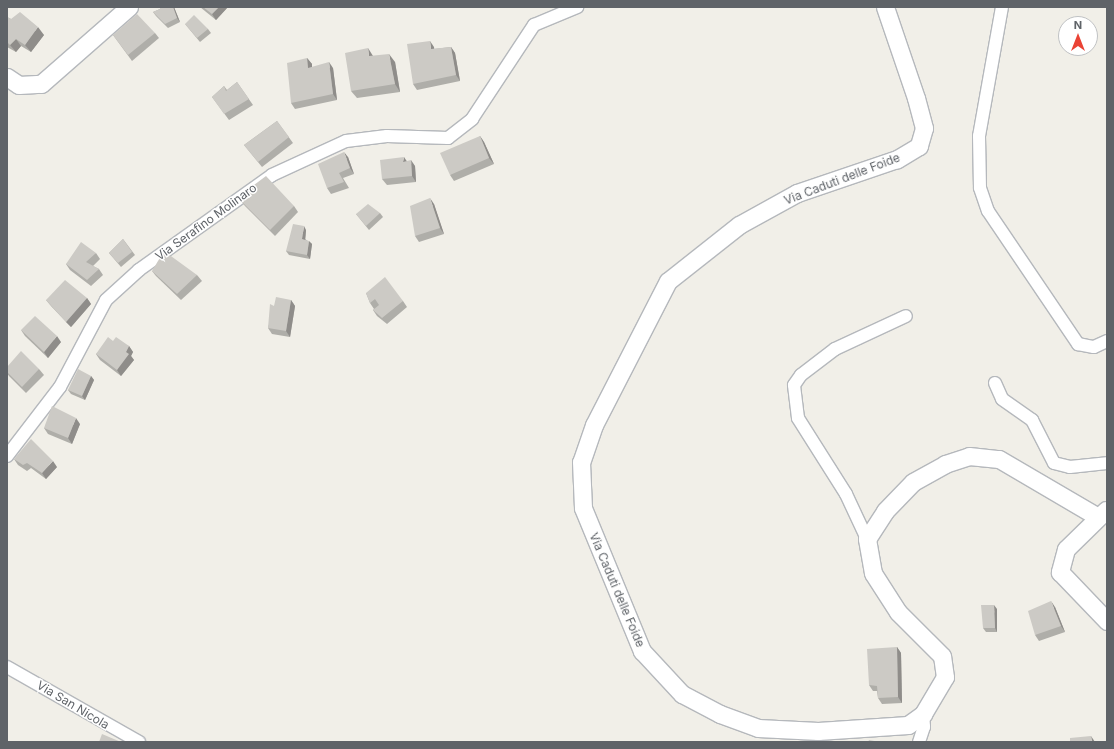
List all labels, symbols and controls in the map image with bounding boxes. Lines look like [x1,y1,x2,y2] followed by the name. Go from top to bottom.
[1058,16,1098,56] north arrow
[1074,18,1082,32] text: N
[782,150,902,208] street label: Via Caduti delle Foide
[153,180,259,264] street label: Via Serafino Molinaro
[586,531,648,649] street label: Via Caduti delle Foide
[34,678,112,732] street label: Via San Nicola

